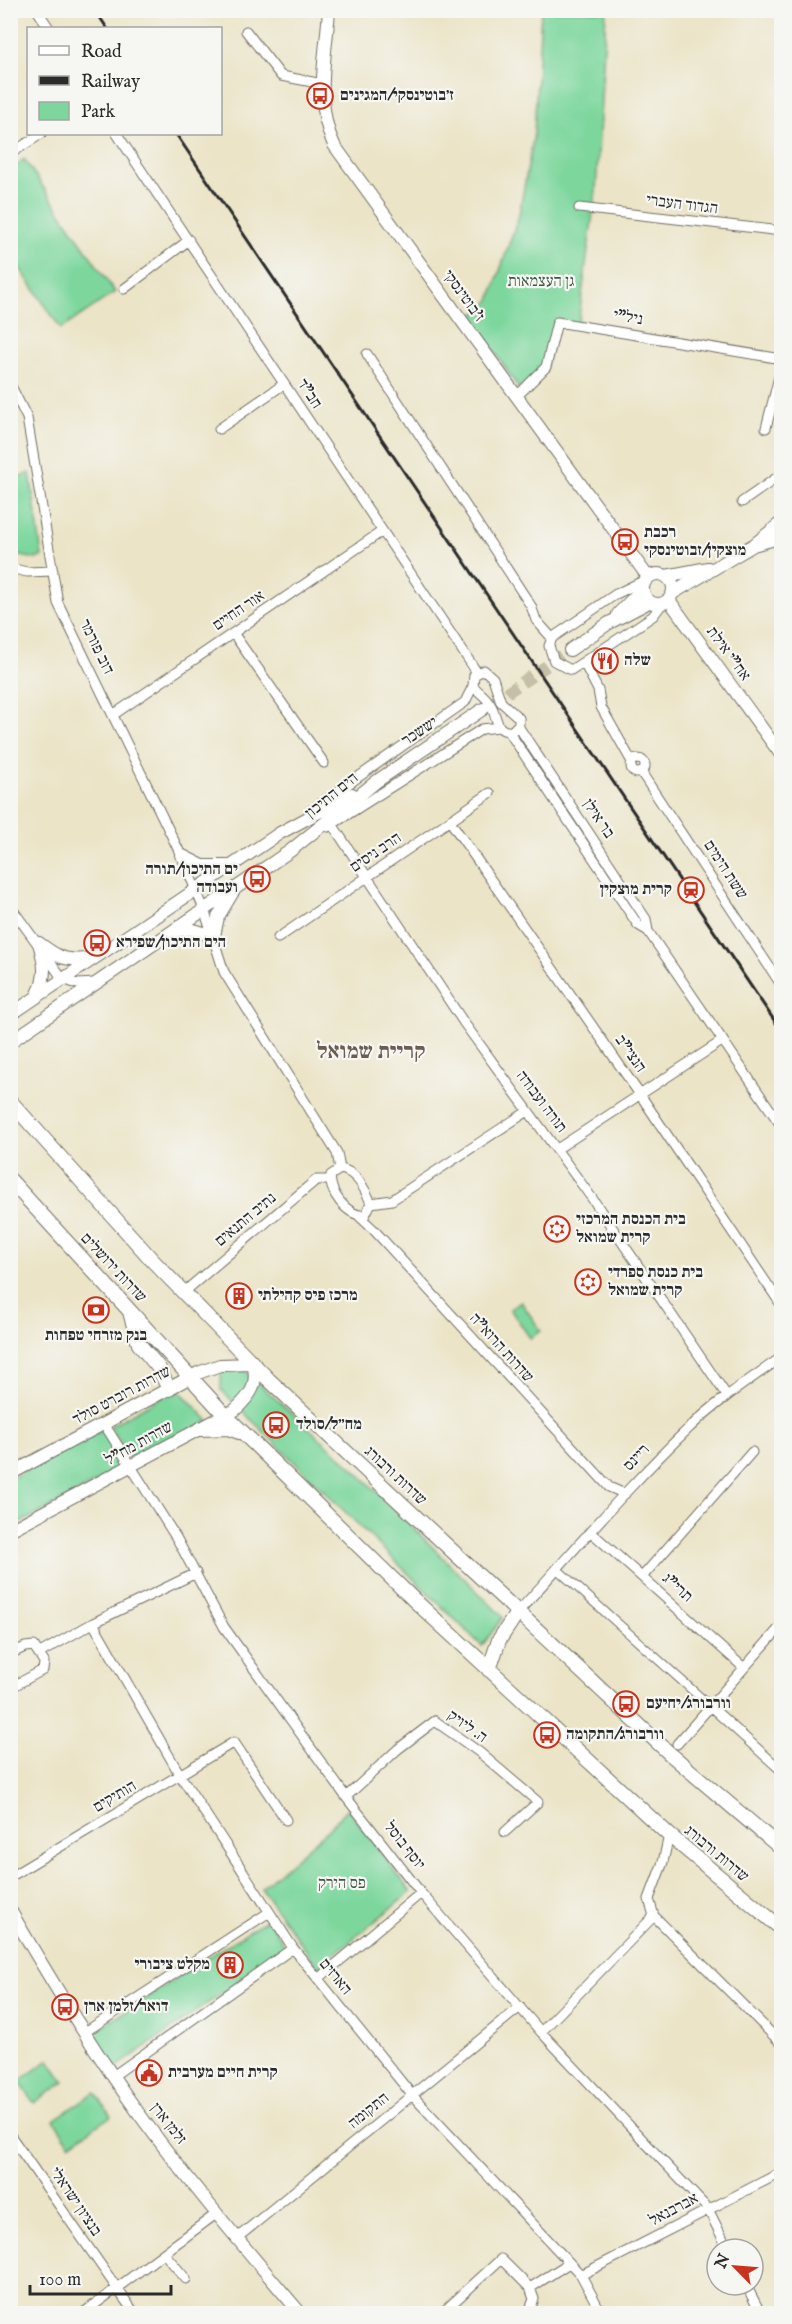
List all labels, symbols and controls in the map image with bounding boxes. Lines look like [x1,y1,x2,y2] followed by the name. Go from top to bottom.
[27,27,222,135] legend
[81,41,122,64] text: Road
[81,71,140,94] text: Railway
[305,81,335,111] bus stop icon: ז׳בוטינסקי/המגינים
[340,86,454,106] place label: ז׳בוטינסקי/המגינים
[81,101,116,124] text: Park
[645,191,719,219] street label: הגדוד העברי
[438,266,488,326] street label: ז'בוטינסקי
[508,272,574,292] park label: גן העצמאות
[612,306,644,330] street label: ניל"י
[292,375,326,413] street label: חב"ד
[644,523,746,561] place label: רכבת מוצקין/זבוטינסקי
[610,527,640,557] bus stop icon: רכבת מוצקין/זבוטינסקי
[209,586,269,636] street label: אור החיים
[74,616,118,678] street label: דוב פורמר
[702,623,754,685] street label: אח"י אילת
[590,646,620,676] restaurant icon: שלה
[624,651,651,671] place label: שלה
[398,713,442,751] street label: יששכר
[301,769,363,823] street label: הים התיכון
[578,796,619,843] street label: בר אילן
[346,828,406,878] street label: הרב ניסים
[698,837,752,904] street label: ששת הימים
[145,860,238,898] place label: ים התיכון/תורה ועבודה
[242,864,272,894] bus stop icon: ים התיכון/תורה ועבודה
[676,875,706,905] station icon: קרית מוצקין
[600,880,672,900] place label: קרית מוצקין
[82,928,112,958] bus stop icon: הים התיכון/שפירא
[116,933,226,953] place label: הים התיכון/שפירא
[610,1031,650,1077] street label: הנצי"ב
[317,1038,425,1066] district label: קריית שמואל
[511,1067,571,1137] street label: תורה ועבודה
[211,1189,281,1251] street label: נתיב התנאים
[576,1210,686,1248] place label: בית הכנסת המרכזי קרית שמואל
[542,1214,572,1244] synagogue icon: בית הכנסת המרכזי קרית שמואל
[76,1229,150,1307] street label: שדרות ירושלים
[608,1263,703,1301] place label: בית כנסת ספרדי קרית שמואל
[573,1267,603,1297] synagogue icon: בית כנסת ספרדי קרית שמואל
[224,1281,254,1311] building icon: מרכז פיס קהילתי
[258,1286,358,1306] place label: מרכז פיס קהילתי
[81,1295,111,1325] bank icon: בנק מזרחי טפחות
[465,1309,538,1387] street label: שדרות הרוא"ה
[45,1326,147,1346] place label: בנק מזרחי טפחות
[70,1362,175,1430] street label: שדרות רוברט סולד
[261,1410,291,1440] bus stop icon: מח״ל/סולד
[296,1415,362,1435] place label: מח״ל/סולד
[102,1417,177,1471] street label: שדרות מח"ל
[620,1440,654,1476] street label: ריינס
[360,1442,431,1510] street label: שדרות ורבורג
[657,1569,697,1607] street label: תרי"ג
[611,1689,641,1719] bus stop icon: וורבורג/יחיעם
[646,1694,731,1714] place label: וורבורג/יחיעם
[443,1706,491,1748] street label: ה. ליויק
[532,1720,562,1750] bus stop icon: וורבורג/התקומה
[566,1725,664,1745] place label: וורבורג/התקומה
[90,1776,140,1818] street label: הותיקים
[379,1818,429,1874] street label: יוסף בוסל
[680,1821,753,1887] street label: שדרות ורבורג
[318,1874,366,1894] park label: פס הירק
[215,1950,245,1980] building icon: מקלט ציבורי
[135,1955,210,1975] place label: מקלט ציבורי
[314,1955,356,1999] street label: הארזים
[50,1992,80,2022] bus stop icon: דואר/זלמן ארן
[84,1997,168,2017] place label: דואר/זלמן ארן
[134,2058,164,2088] public building icon: קרית חיים מערבית
[168,2063,278,2083] place label: קרית חיים מערבית
[344,2088,394,2134] street label: התקומה
[146,2099,190,2149] street label: זלמן ארן
[45,2164,106,2241] street label: בנציון ישראלי
[646,2189,702,2231] street label: אברבנאל
[705,2237,765,2297] north arrow
[711,2251,735,2273] text: N
[30,2258,171,2296] scale bar
[39,2269,81,2292] text: 100 m

